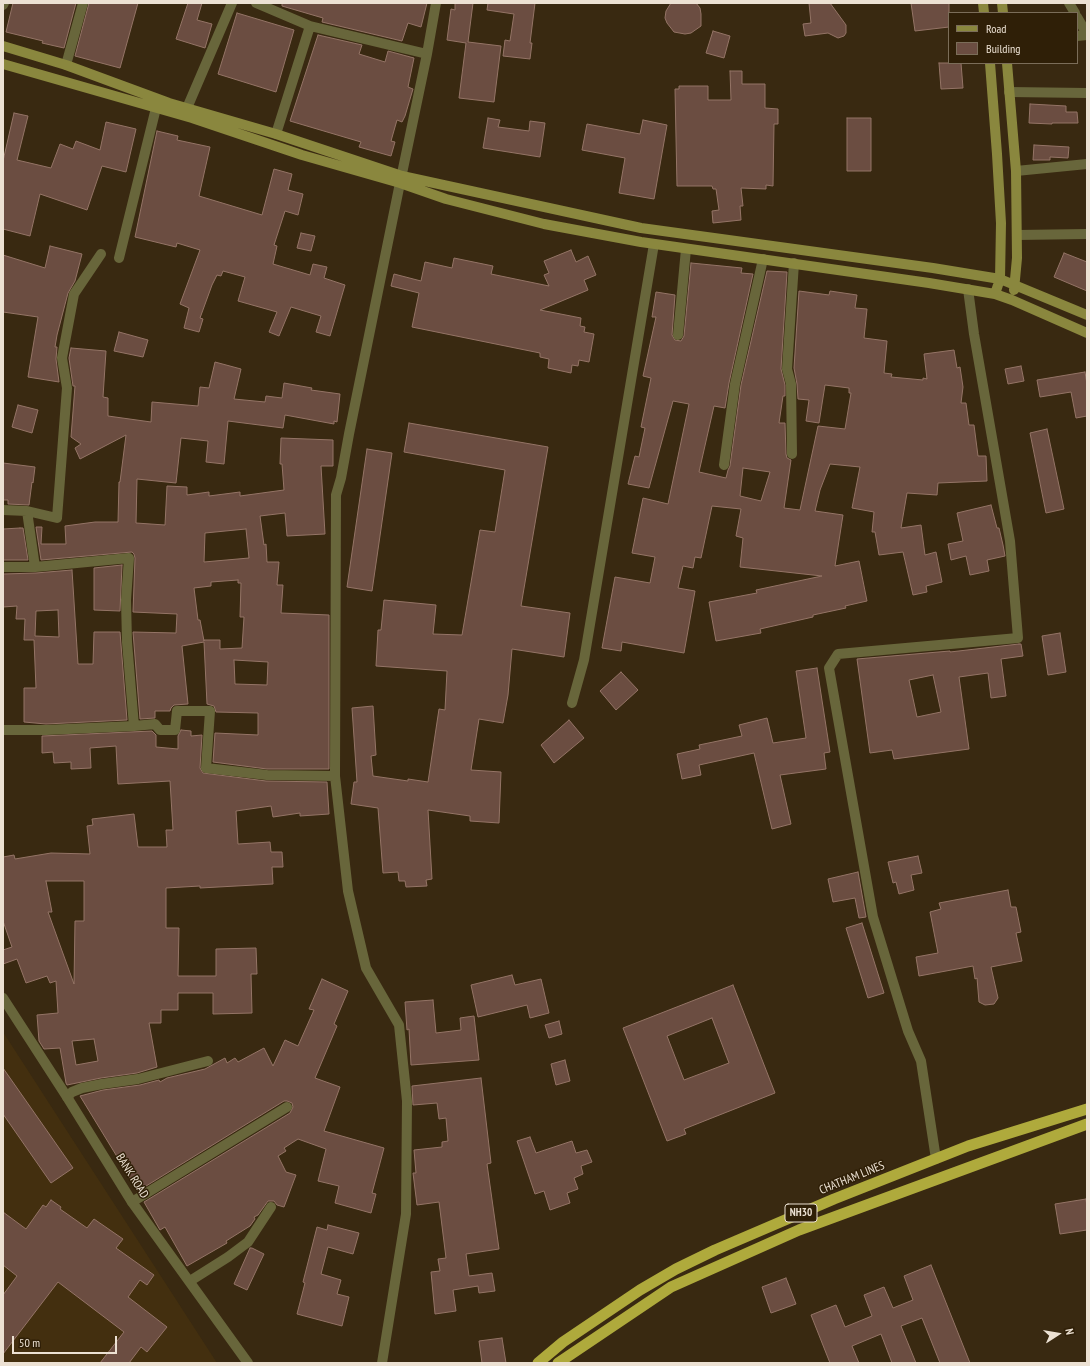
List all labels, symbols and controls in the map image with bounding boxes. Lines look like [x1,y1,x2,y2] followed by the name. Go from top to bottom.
[948,12,1078,64] legend
[986,21,1006,36] text: Road
[986,41,1021,56] text: Building
[113,1151,151,1201] street label: BANK ROAD
[817,1158,887,1198] street label: CHATHAM LINES
[785,1204,817,1222] road number: NH30
[1038,1314,1078,1354] north arrow
[1062,1327,1077,1336] text: N
[14,1328,119,1354] scale bar
[19,1335,40,1350] text: 50 m

